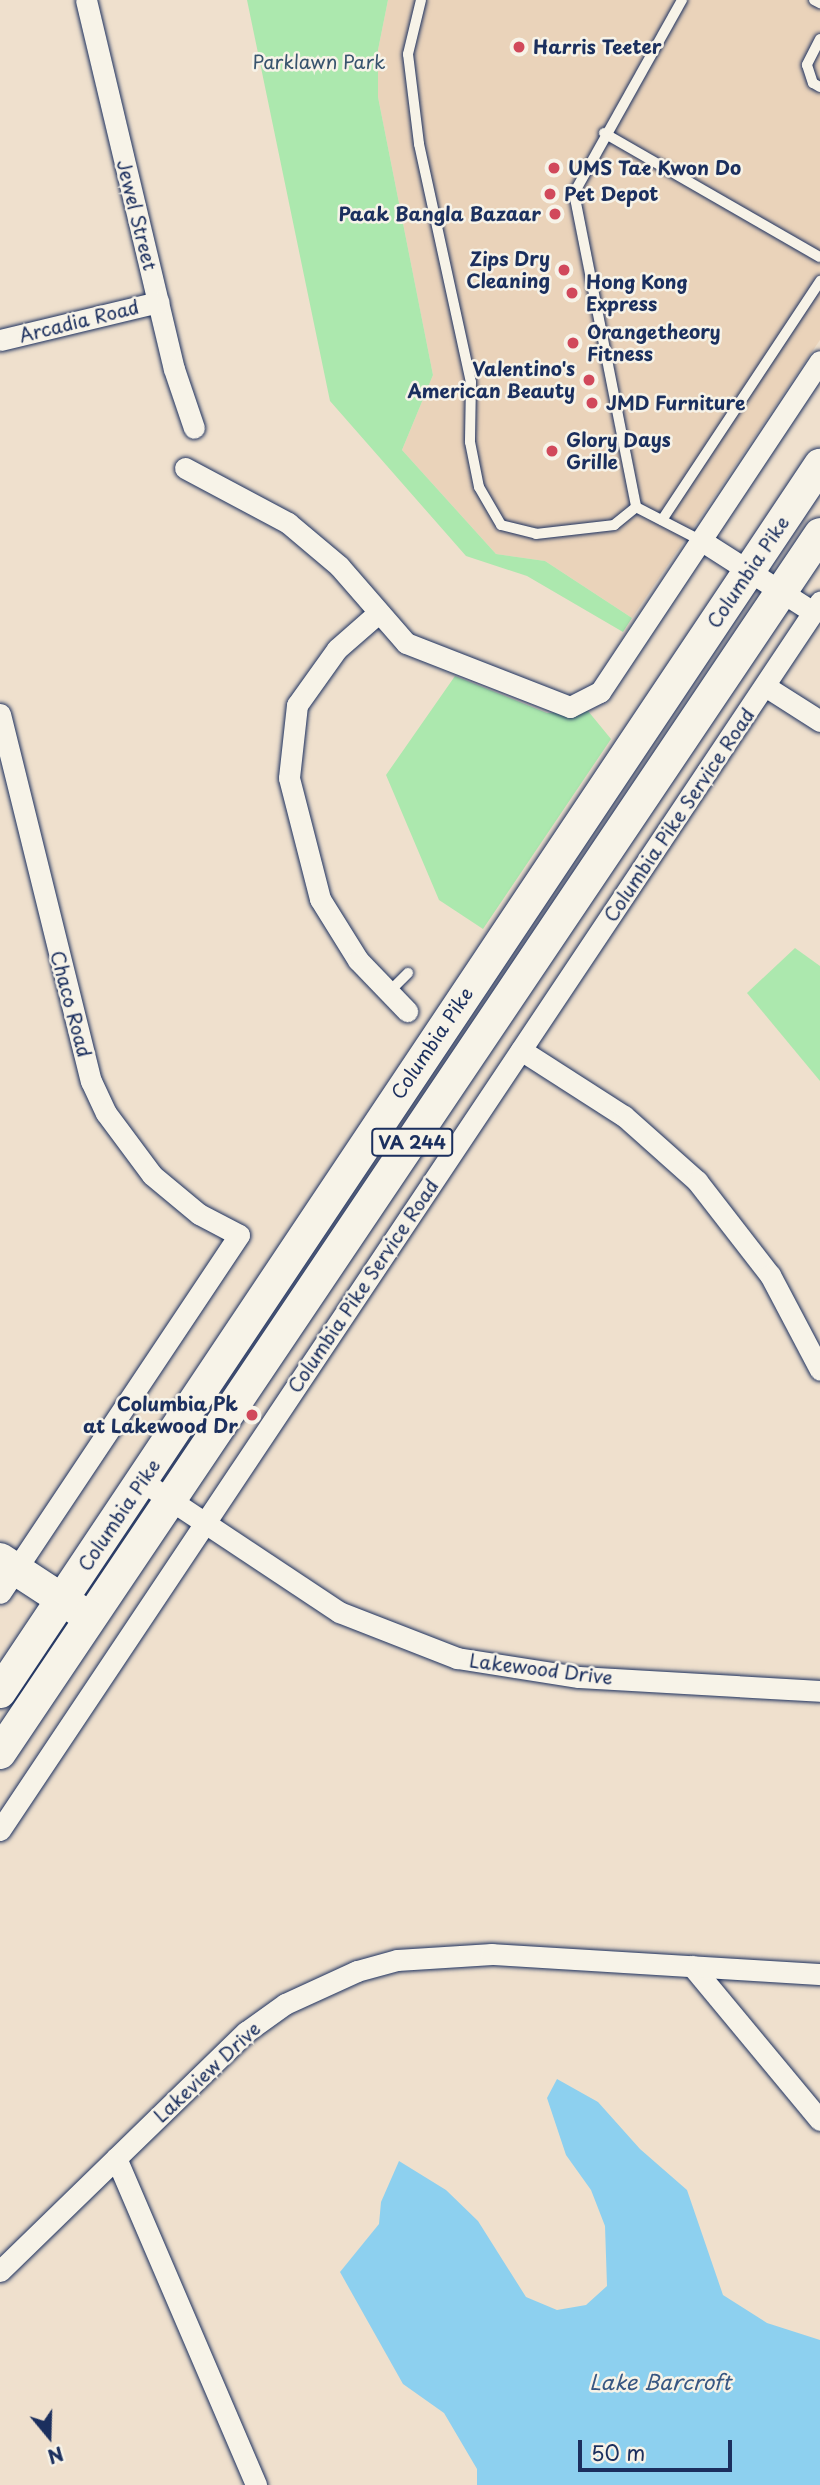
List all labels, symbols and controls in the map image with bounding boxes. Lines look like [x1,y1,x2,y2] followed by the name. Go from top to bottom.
[533,36,661,58] place label: Harris Teeter
[511,39,527,55] marker: Harris Teeter
[253,51,385,73] park label: Parklawn Park
[112,157,162,273] street label: Jewel Street
[568,157,742,179] place label: UMS Tae Kwon Do
[546,160,562,176] marker: UMS Tae Kwon Do
[564,183,660,205] place label: Pet Depot
[542,186,558,202] marker: Pet Depot
[339,203,541,225] place label: Paak Bangla Bazaar
[547,206,563,222] marker: Paak Bangla Bazaar
[466,248,550,292] place label: Zips Dry Cleaning
[556,262,572,278] marker: Zips Dry Cleaning
[586,271,690,315] place label: Hong Kong Express
[564,285,580,301] marker: Hong Kong Express
[16,295,142,347] street label: Arcadia Road
[587,321,720,365] place label: Orangetheory Fitness
[565,335,581,351] marker: Orangetheory Fitness
[407,358,575,402] place label: Valentino's American Beauty
[581,372,597,388] marker: Valentino's American Beauty
[606,392,748,414] place label: JMD Furniture
[584,395,600,411] marker: JMD Furniture
[566,429,671,473] place label: Glory Days Grille
[544,443,560,459] marker: Glory Days Grille
[702,512,794,632] street label: Columbia Pike
[599,704,759,926] street label: Columbia Pike Service Road
[46,948,96,1060] street label: Chaco Road
[386,983,478,1103] street label: Columbia Pike
[370,1128,454,1156] road number: VA 244
[283,1175,443,1397] street label: Columbia Pike Service Road
[83,1393,238,1437] place label: Columbia Pk at Lakewood Dr
[244,1407,260,1423] marker: Columbia Pk at Lakewood Dr
[73,1455,165,1575] street label: Columbia Pike
[467,1649,615,1689] street label: Lakewood Drive
[149,2017,265,2127] street label: Lakeview Drive
[588,2368,732,2394] water label: Lake Barcroft
[14,2401,84,2471] north arrow
[582,2426,736,2470] scale bar
[591,2436,645,2468] text: 50 m
[44,2440,68,2472] text: N

